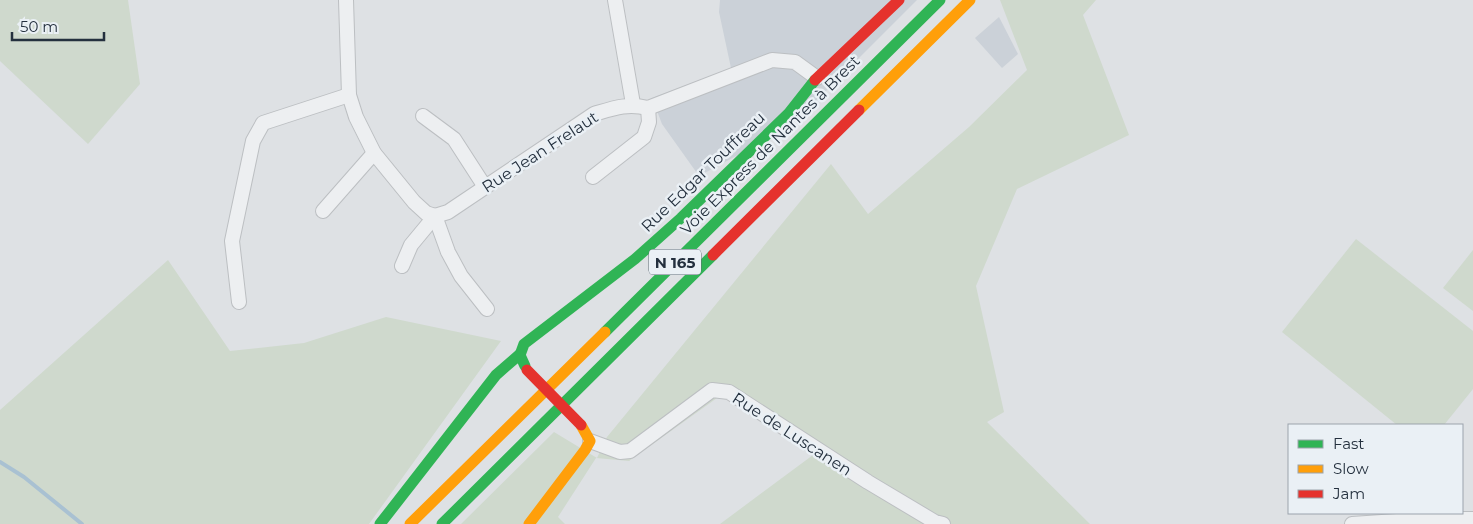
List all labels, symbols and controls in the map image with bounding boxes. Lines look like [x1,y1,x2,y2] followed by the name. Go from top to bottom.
[12,10,105,42] scale bar
[20,17,58,36] text: 50 m
[676,51,864,239] street label: Voie Express de Nantes à Brest
[478,107,602,197] street label: Rue Jean Frelaut
[637,108,769,236] street label: Rue Edgar Touffreau
[649,250,701,274] road number: N 165
[729,388,855,480] street label: Rue de Luscanen
[1288,424,1463,514] legend
[1333,434,1364,453] text: Fast
[1333,459,1369,478] text: Slow
[1332,484,1365,503] text: Jam

